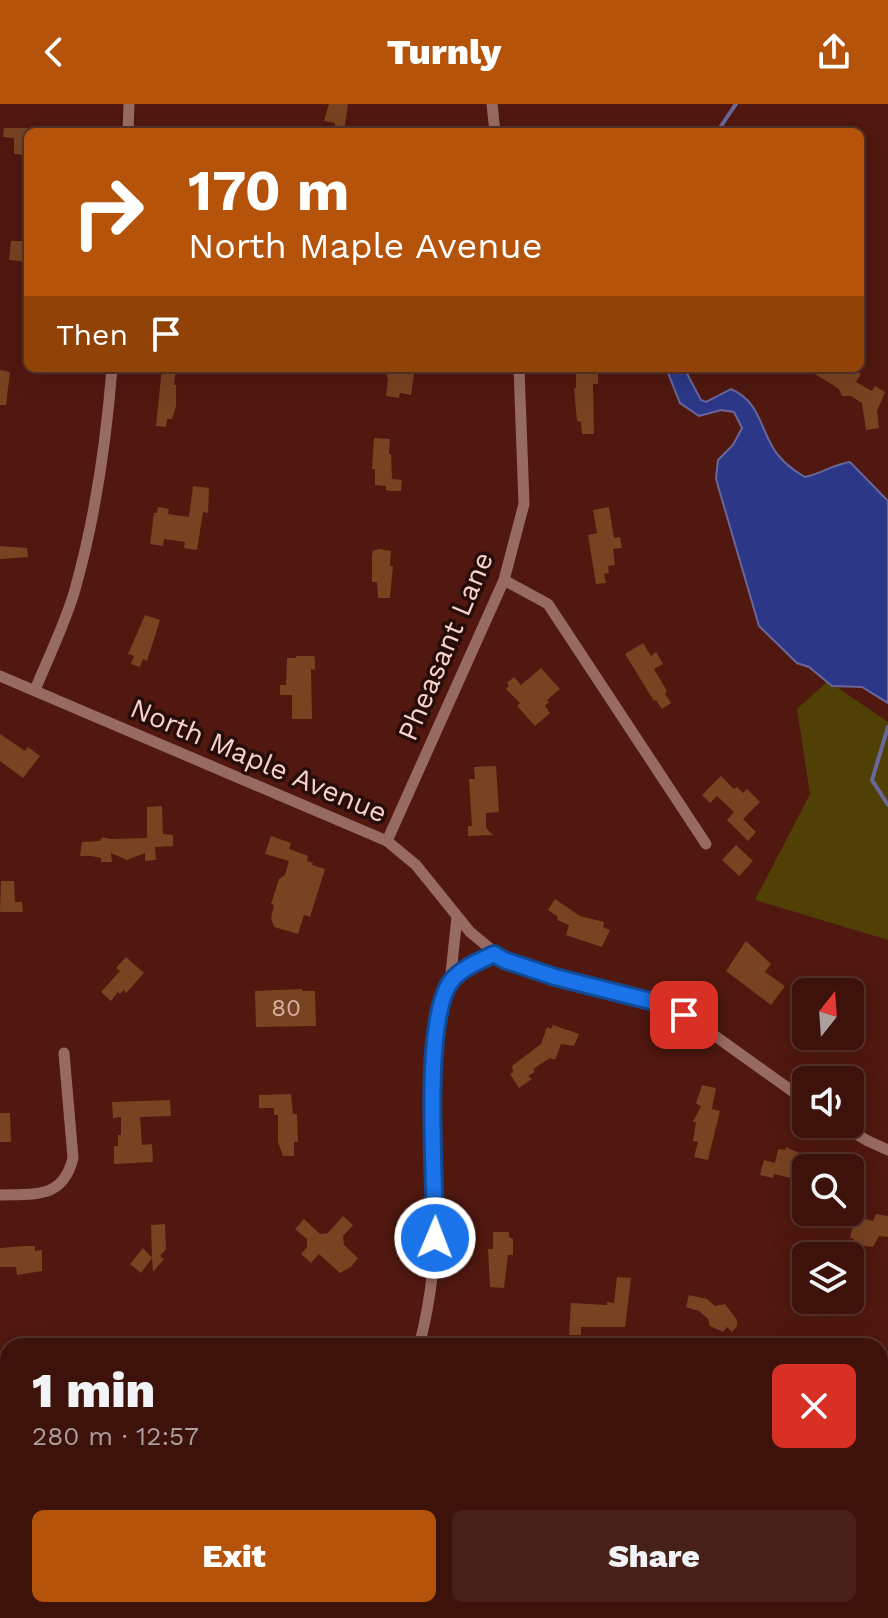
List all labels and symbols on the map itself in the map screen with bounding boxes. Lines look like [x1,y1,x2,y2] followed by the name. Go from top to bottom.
[391,547,500,745] street label: Pheasant Lane
[125,691,392,830] street label: North Maple Avenue
[792,978,864,1050] north arrow
[650,981,718,1049] pin
[271,994,301,1022] house number: 80
[393,1196,477,1280] position arrow

